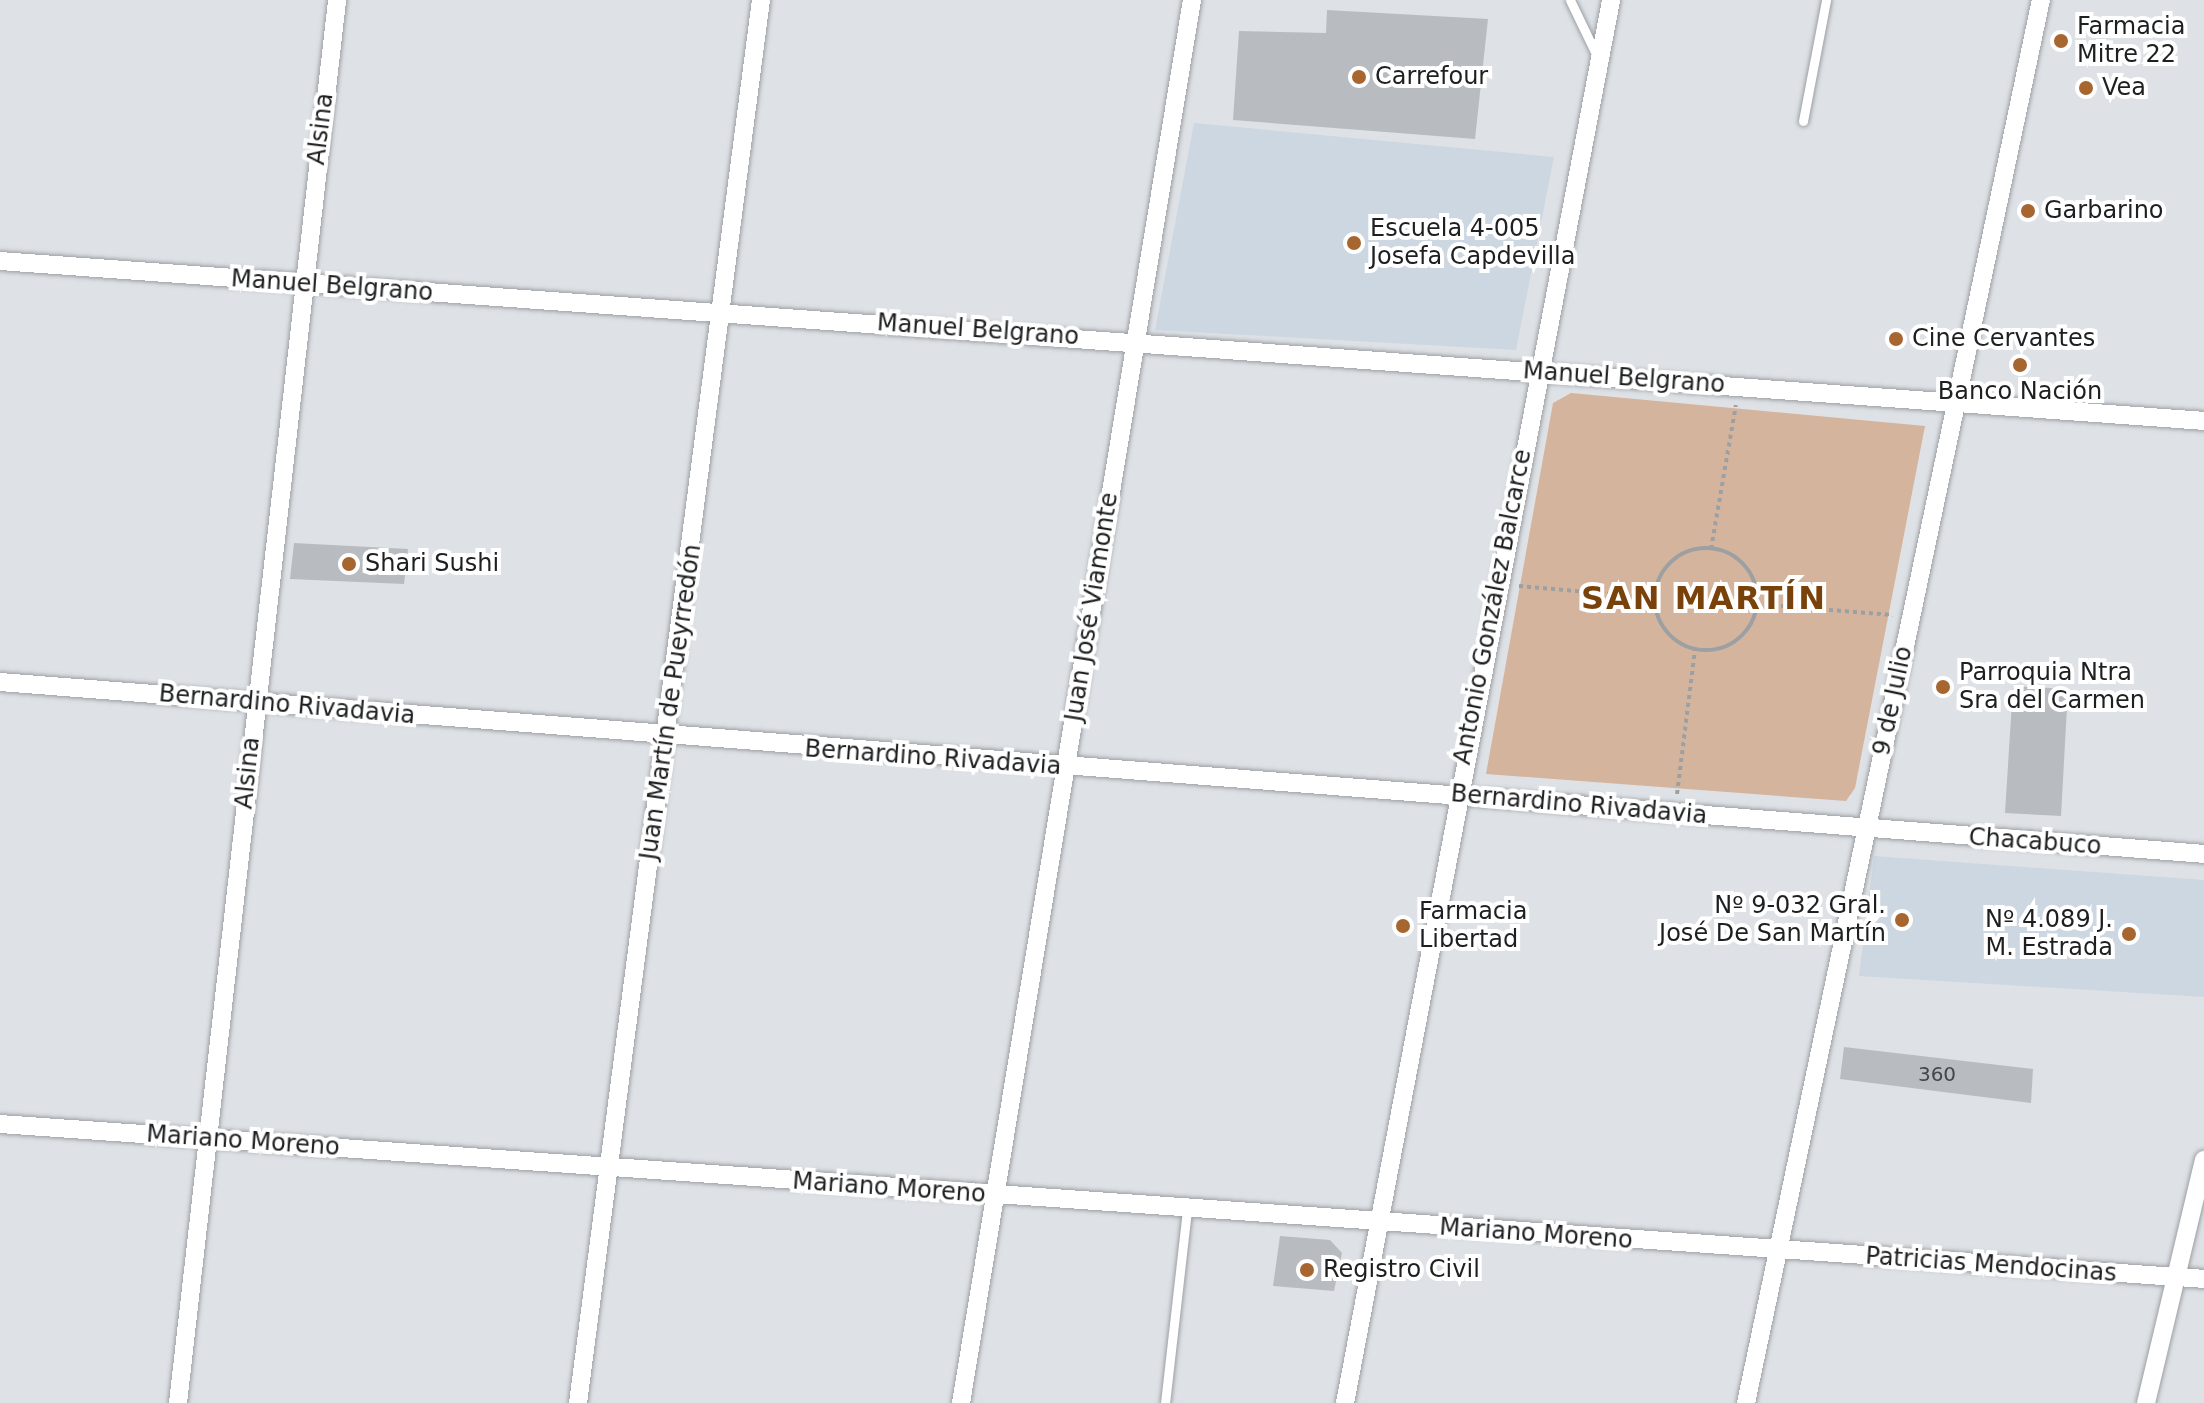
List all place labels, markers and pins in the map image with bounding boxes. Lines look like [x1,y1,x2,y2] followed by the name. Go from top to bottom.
[2077,13,2185,69] place label: Farmacia Mitre 22
[2052,32,2070,50] marker: Farmacia Mitre 22
[1375,63,1488,91] place label: Carrefour
[1350,68,1368,86] marker: Carrefour
[2102,74,2146,102] place label: Vea
[2077,79,2095,97] marker: Vea
[2044,197,2164,225] place label: Garbarino
[2019,202,2037,220] marker: Garbarino
[1370,215,1575,271] place label: Escuela 4-005 Josefa Capdevilla
[1345,234,1363,252] marker: Escuela 4-005 Josefa Capdevilla
[1912,325,2095,353] place label: Cine Cervantes
[1887,330,1905,348] marker: Cine Cervantes
[2011,356,2029,374] marker: Banco Nación
[1938,378,2102,406] place label: Banco Nación
[365,550,499,578] place label: Shari Sushi
[340,555,358,573] marker: Shari Sushi
[1959,659,2145,715] place label: Parroquia Ntra Sra del Carmen
[1934,678,1952,696] marker: Parroquia Ntra Sra del Carmen
[1659,892,1886,948] place label: Nº 9-032 Gral. José De San Martín
[1419,898,1527,954] place label: Farmacia Libertad
[1985,906,2113,962] place label: Nº 4.089 J. M. Estrada
[1893,911,1911,929] marker: Nº 9-032 Gral. José De San Martín
[1394,917,1412,935] marker: Farmacia Libertad
[2120,925,2138,943] marker: Nº 4.089 J. M. Estrada
[1323,1256,1480,1284] place label: Registro Civil
[1298,1261,1316,1279] marker: Registro Civil

